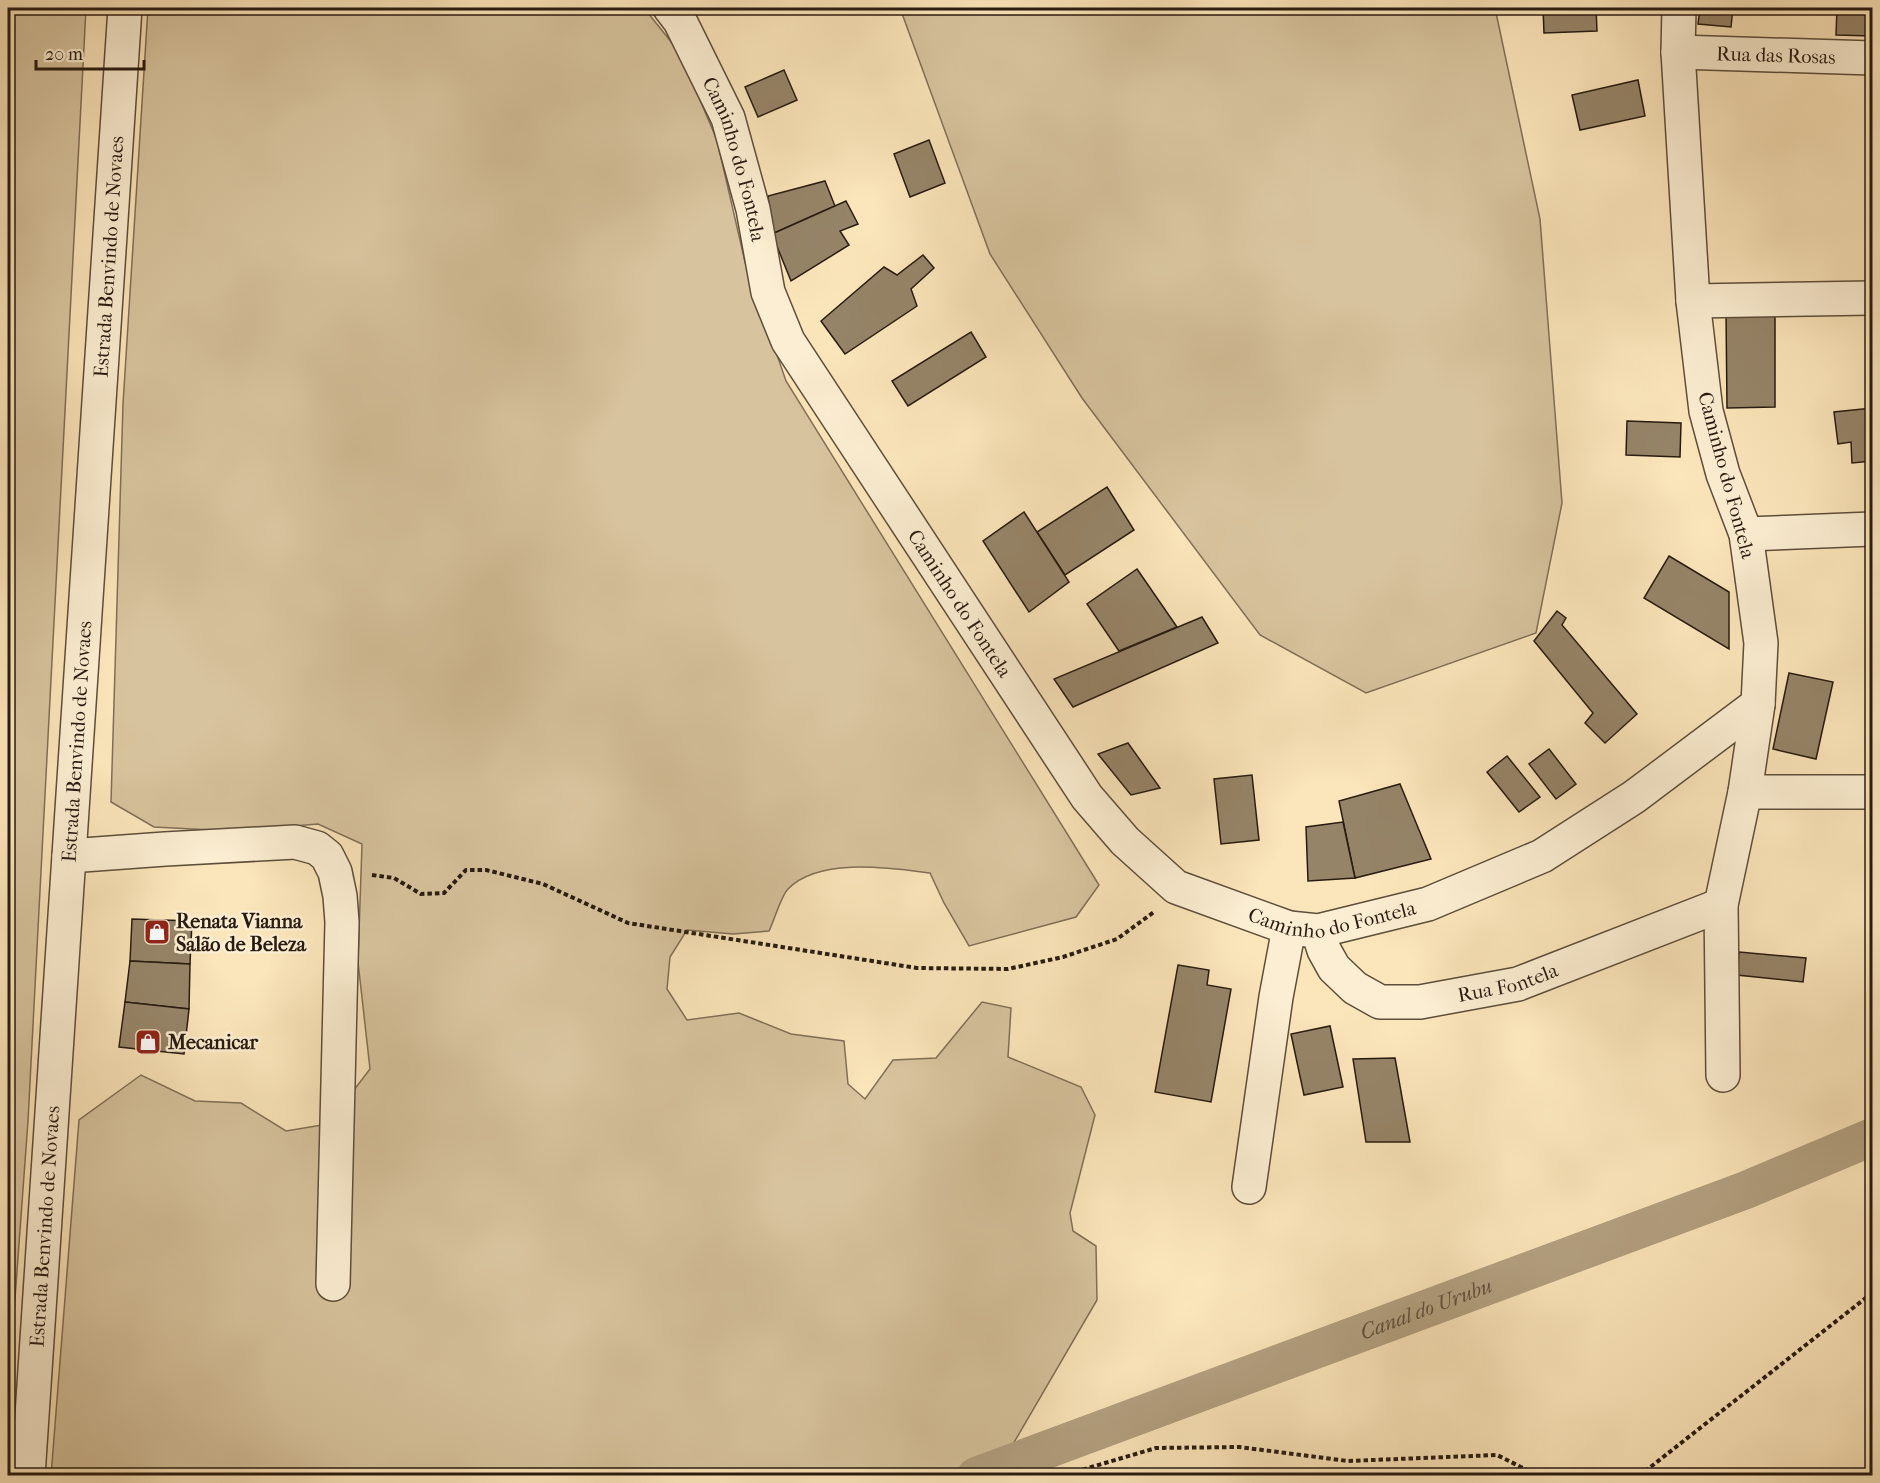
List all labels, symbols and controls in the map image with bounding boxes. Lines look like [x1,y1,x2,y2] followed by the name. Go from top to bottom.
[36,33,144,71] scale bar
[1716,42,1836,69] street label: Rua das Rosas
[45,44,83,65] text: 20 m
[698,73,770,244] street label: Caminho do Fontela
[90,135,129,378] street label: Estrada Benvindo de Novaes
[1693,389,1760,562] street label: Caminho do Fontela
[903,526,1017,682] street label: Caminho do Fontela
[58,620,96,863] street label: Estrada Benvindo de Novaes
[1245,896,1419,944] street label: Caminho do Fontela
[176,910,307,956] place label: Renata Vianna Salão de Beleza
[142,917,172,947] shop icon: Renata Vianna Salão de Beleza
[1456,958,1562,1007] street label: Rua Fontela
[133,1027,163,1057] shop icon: Mecanicar
[167,1031,258,1054] place label: Mecanicar
[26,1105,64,1348] street label: Estrada Benvindo de Novaes
[1357,1273,1495,1344] water label: Canal do Urubu

